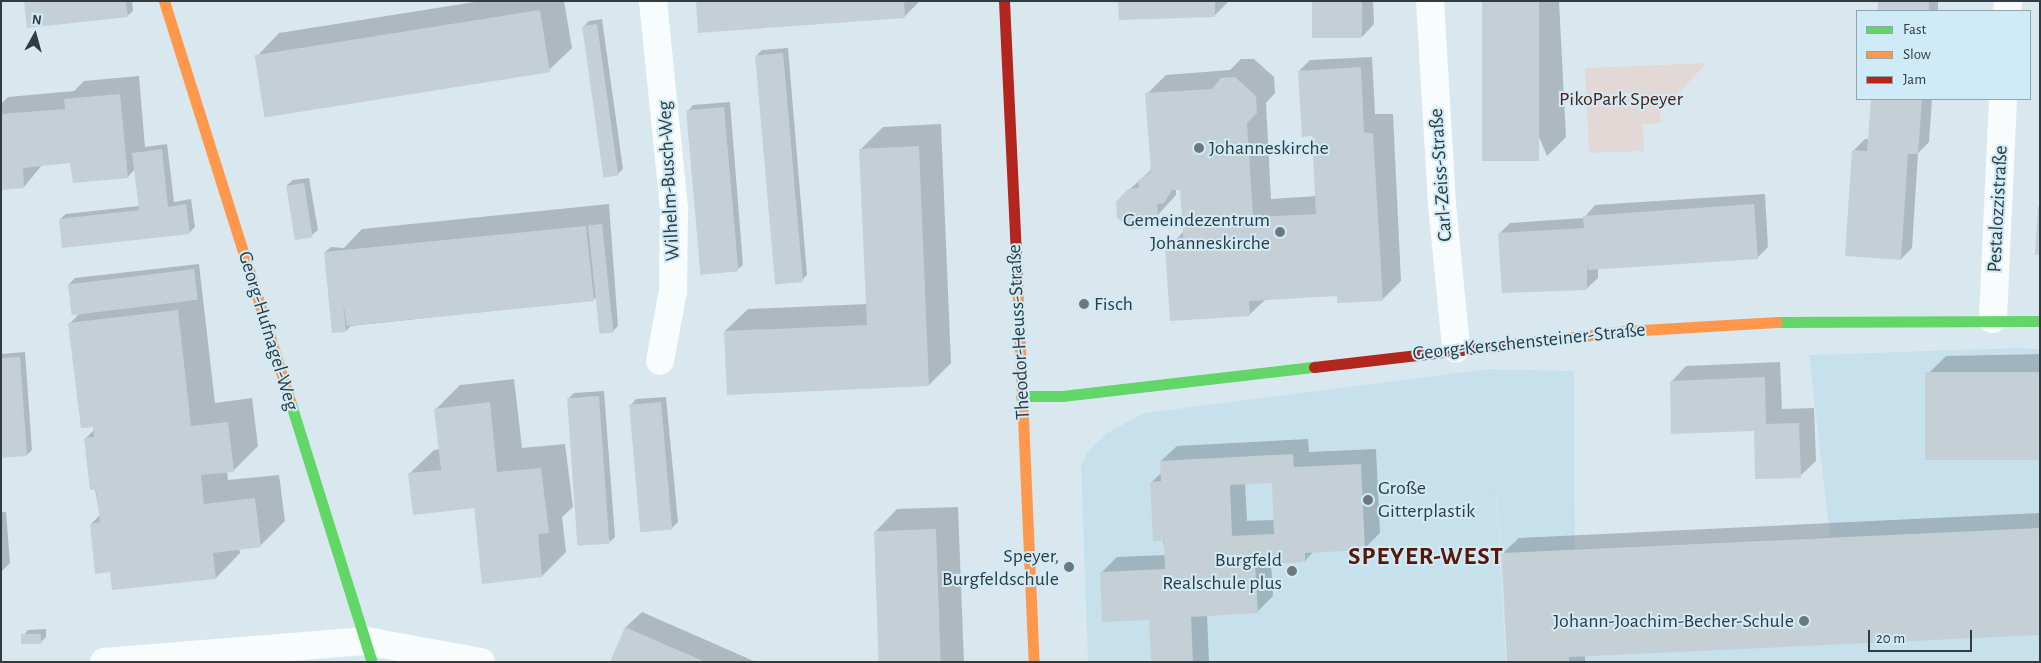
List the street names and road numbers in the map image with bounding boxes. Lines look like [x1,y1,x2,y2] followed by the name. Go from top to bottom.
[653,100,685,262] street label: Wilhelm-Busch-Weg
[1424,107,1458,243] street label: Carl-Zeiss-Straße
[1983,145,2013,273] street label: Pestalozzistraße
[1002,244,1036,420] street label: Theodor-Heuss-Straße
[232,248,304,414] street label: Georg-Hufnagel-Weg
[1411,318,1647,366] street label: Georg-Kerschensteiner-Straße

